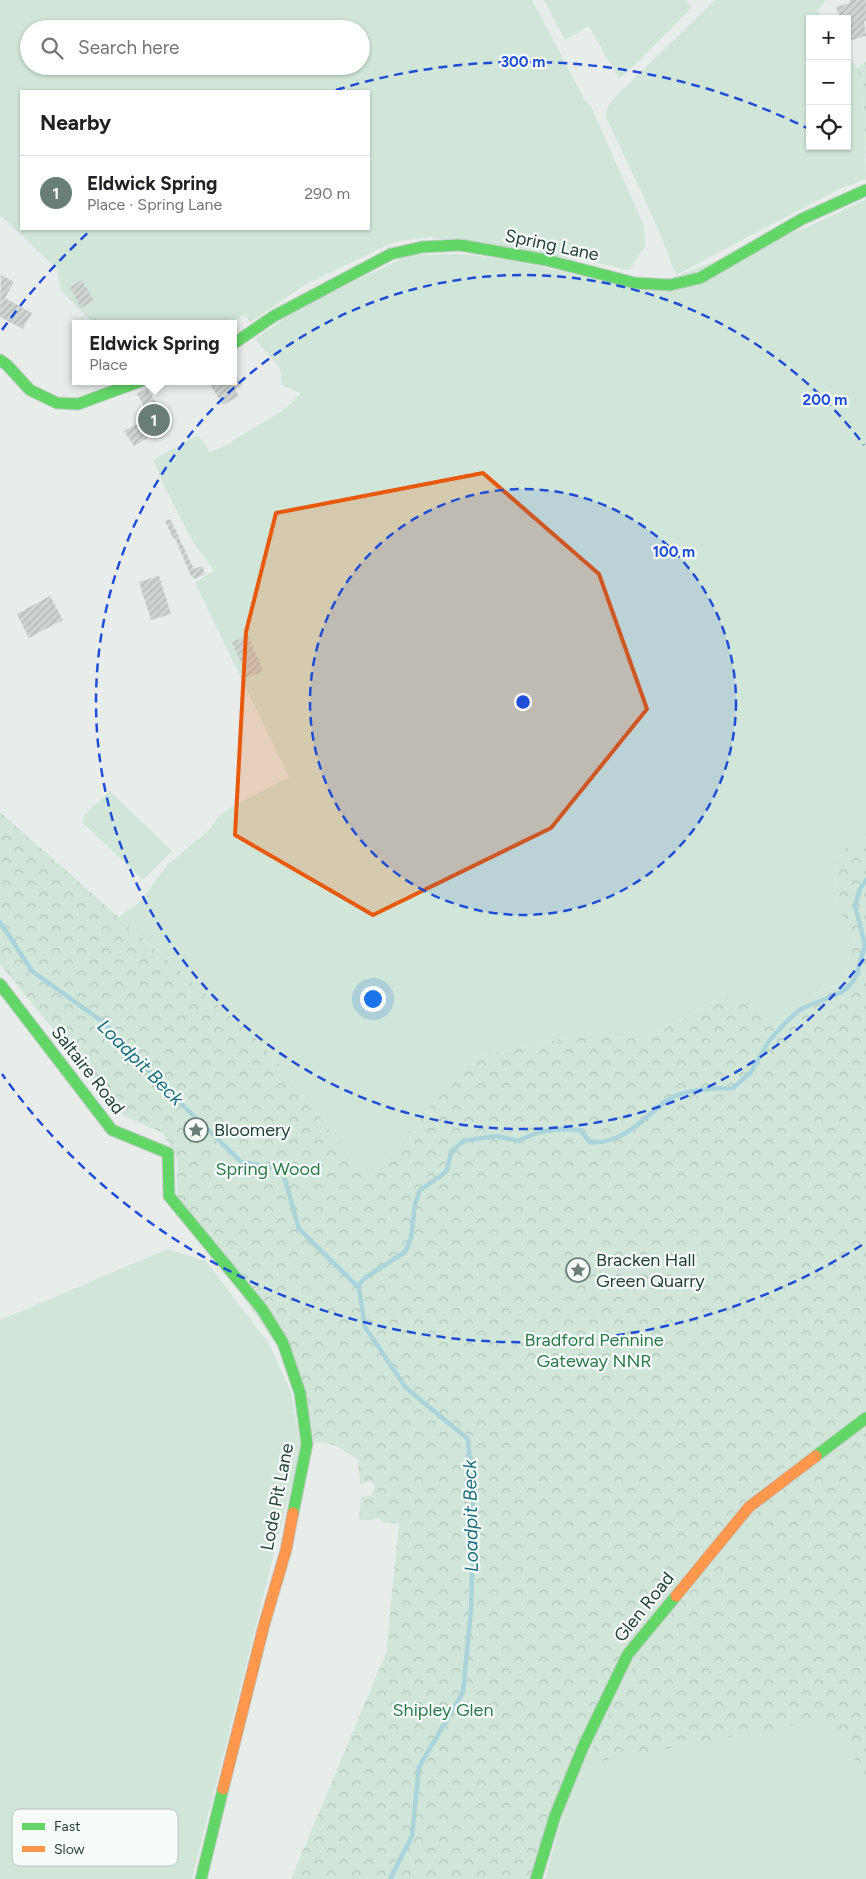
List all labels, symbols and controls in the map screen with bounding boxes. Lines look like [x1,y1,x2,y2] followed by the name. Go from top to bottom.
[806,15,851,150] map controls
[806,15,851,60] button: +
[20,20,370,75] search box
[38,34,66,62] icon: search
[78,36,180,59] text: Search here
[501,53,545,71] text: 300 m
[806,60,851,105] button: −
[806,105,851,150] button: locate
[40,110,111,135] text: Nearby
[87,172,217,195] text: Eldwick Spring
[53,184,59,203] text: 1
[304,184,350,203] text: 290 m
[87,195,222,214] text: Place · Spring Lane
[503,224,601,266] street label: Spring Lane
[72,320,237,385] popup
[89,332,220,355] text: Eldwick Spring
[89,355,128,374] text: Place
[803,391,847,409] text: 200 m
[138,401,170,439] pin: 1
[653,543,695,561] text: 100 m
[514,693,532,711] centre of rings
[360,986,386,1012] your location
[93,1014,189,1111] water label: Loadpit Beck
[47,1021,129,1119] street label: Saltaire Road
[183,1117,209,1143] place icon: Bloomery
[214,1119,291,1141] place label: Bloomery
[216,1158,320,1180] park label: Spring Wood
[596,1249,705,1292] place label: Bracken Hall Green Quarry
[565,1257,591,1283] place icon: Bracken Hall Green Quarry
[524,1329,664,1372] park label: Bradford Pennine Gateway NNR
[256,1441,298,1553] street label: Lode Pit Lane
[458,1459,483,1572] water label: Loadpit Beck
[609,1568,679,1646] street label: Glen Road
[393,1699,493,1721] park label: Shipley Glen
[12,1809,178,1866] legend
[54,1818,80,1835] text: Fast
[54,1841,85,1858] text: Slow

